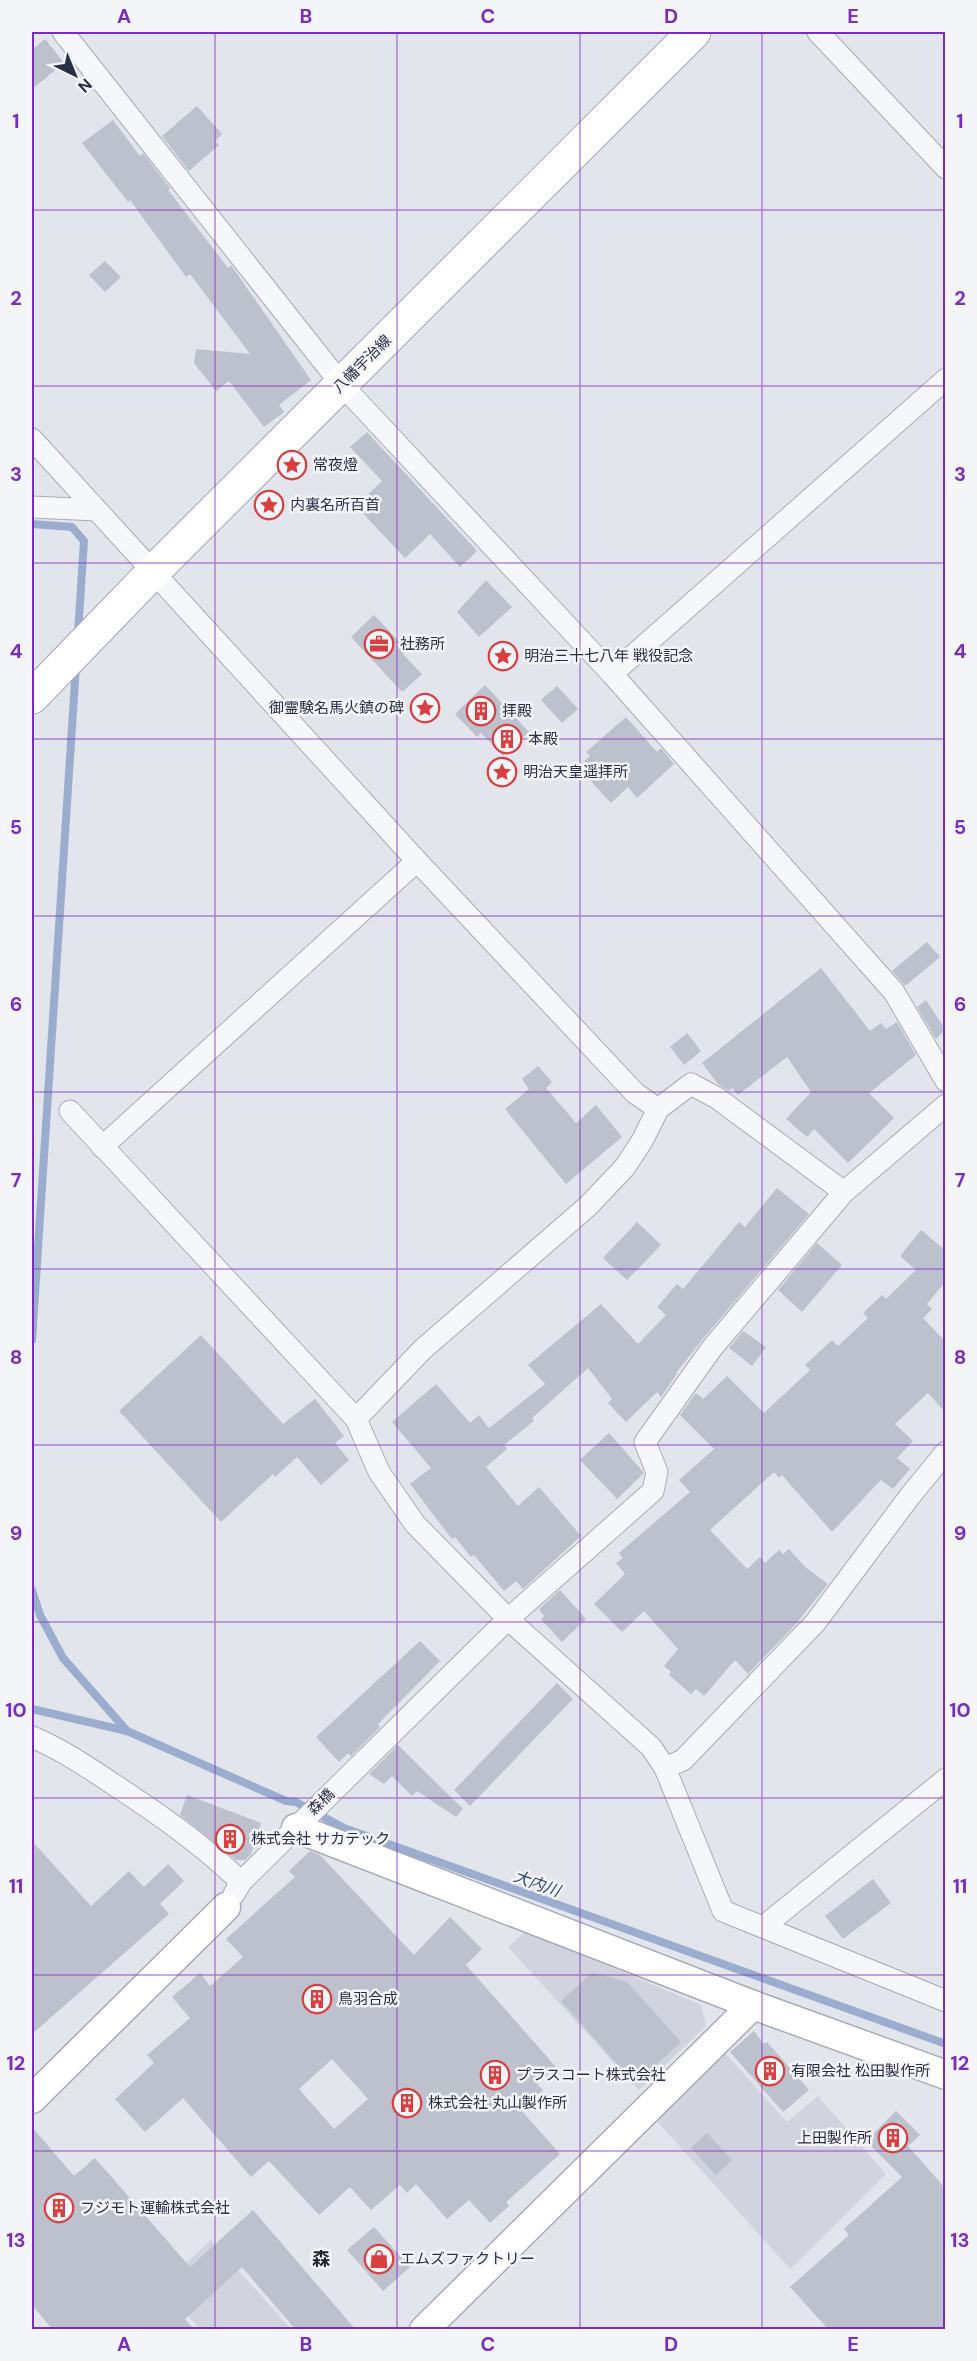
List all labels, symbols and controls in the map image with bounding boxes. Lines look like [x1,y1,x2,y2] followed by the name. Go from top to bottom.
[117,3,131,29] text: A
[300,3,312,29] text: B
[481,3,495,29] text: C
[664,3,678,29] text: D
[847,3,859,29] text: E
[45,45,105,105] north arrow
[73,74,96,97] text: N
[12,108,20,134] text: 1
[956,108,964,134] text: 1
[10,285,22,311] text: 2
[954,285,966,311] text: 2
[328,330,396,398] street label: 八幡宇治線
[276,449,308,481] place icon: 常夜燈
[313,455,358,475] place label: 常夜燈
[10,461,22,487] text: 3
[954,461,966,487] text: 3
[253,489,285,521] place icon: 内裏名所百首
[290,495,380,515] place label: 内裏名所百首
[363,628,395,660] office icon: 社務所
[400,634,445,654] place label: 社務所
[10,638,23,664] text: 4
[954,638,967,664] text: 4
[487,640,519,672] place icon: 明治三十七八年 戦役記念
[524,646,693,666] place label: 明治三十七八年 戦役記念
[409,692,441,724] place icon: 御霊験名馬火鎮の碑
[465,695,497,727] building icon: 拝殿
[269,698,404,718] place label: 御霊験名馬火鎮の碑
[502,701,532,721] place label: 拝殿
[491,723,523,755] building icon: 本殿
[528,729,558,749] place label: 本殿
[486,756,518,788] place icon: 明治天皇遥拝所
[523,762,628,782] place label: 明治天皇遥拝所
[10,814,22,840] text: 5
[954,814,966,840] text: 5
[10,991,22,1017] text: 6
[954,991,966,1017] text: 6
[11,1167,22,1193] text: 7
[955,1167,966,1193] text: 7
[10,1344,22,1370] text: 8
[954,1344,966,1370] text: 8
[10,1520,22,1546] text: 9
[954,1520,966,1546] text: 9
[5,1697,27,1723] text: 10
[949,1697,971,1723] text: 10
[303,1784,339,1820] street label: 森橋
[214,1823,246,1855] building icon: 株式会社 サカテック
[251,1829,390,1849] place label: 株式会社 サカテック
[511,1865,565,1902] water label: 大内川
[9,1873,23,1899] text: 11
[953,1873,967,1899] text: 11
[301,1983,333,2015] building icon: 鳥羽合成
[338,1989,398,2009] place label: 鳥羽合成
[7,2050,25,2076] text: 12
[951,2050,969,2076] text: 12
[754,2055,786,2087] building icon: 有限会社 松田製作所
[479,2059,511,2091] building icon: プラスコート株式会社
[791,2061,930,2081] place label: 有限会社 松田製作所
[516,2065,666,2085] place label: プラスコート株式会社
[391,2087,423,2119] building icon: 株式会社 丸山製作所
[428,2093,567,2113] place label: 株式会社 丸山製作所
[877,2122,909,2154] building icon: 上田製作所
[797,2128,872,2148] place label: 上田製作所
[43,2192,75,2224] building icon: フジモト運輸株式会社
[80,2198,230,2218] place label: フジモト運輸株式会社
[6,2227,26,2253] text: 13
[950,2227,970,2253] text: 13
[363,2243,395,2275] shop icon: エムズファクトリー
[312,2247,330,2271] district label: 森
[400,2249,535,2269] place label: エムズファクトリー
[117,2331,131,2357] text: A
[300,2331,312,2357] text: B
[481,2331,495,2357] text: C
[664,2331,678,2357] text: D
[847,2331,859,2357] text: E

